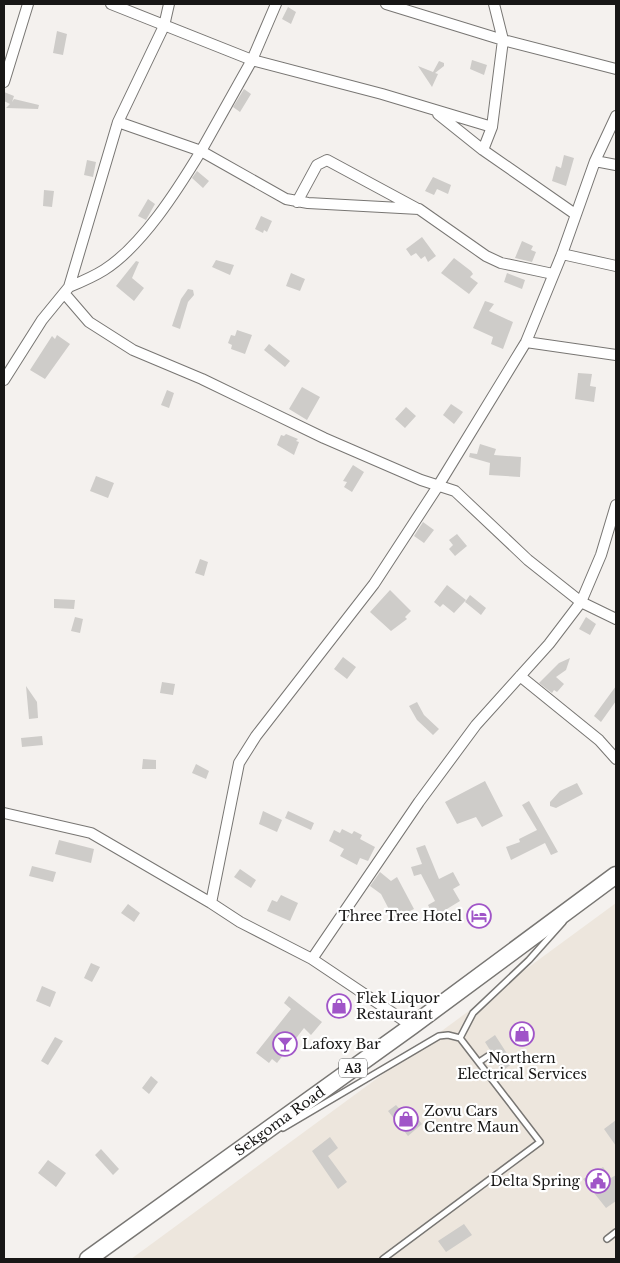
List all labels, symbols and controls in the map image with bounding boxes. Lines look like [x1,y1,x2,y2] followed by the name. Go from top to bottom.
[466,903,492,929] hotel icon: Three Tree Hotel
[339,907,462,925] place label: Three Tree Hotel
[356,989,440,1023] place label: Flek Liquor Restaurant
[326,993,352,1019] shop icon: Flek Liquor Restaurant
[509,1021,535,1047] shop icon: Northern Electrical Services
[272,1031,298,1057] bar icon: Lafoxy Bar
[302,1035,381,1053] place label: Lafoxy Bar
[457,1049,587,1083] place label: Northern Electrical Services
[339,1058,367,1078] road number: A3
[231,1082,329,1160] street label: Sekgoma Road
[424,1102,519,1136] place label: Zovu Cars Centre Maun
[393,1106,419,1132] shop icon: Zovu Cars Centre Maun
[585,1168,611,1194] public building icon: Delta Spring
[490,1172,581,1190] place label: Delta Spring

